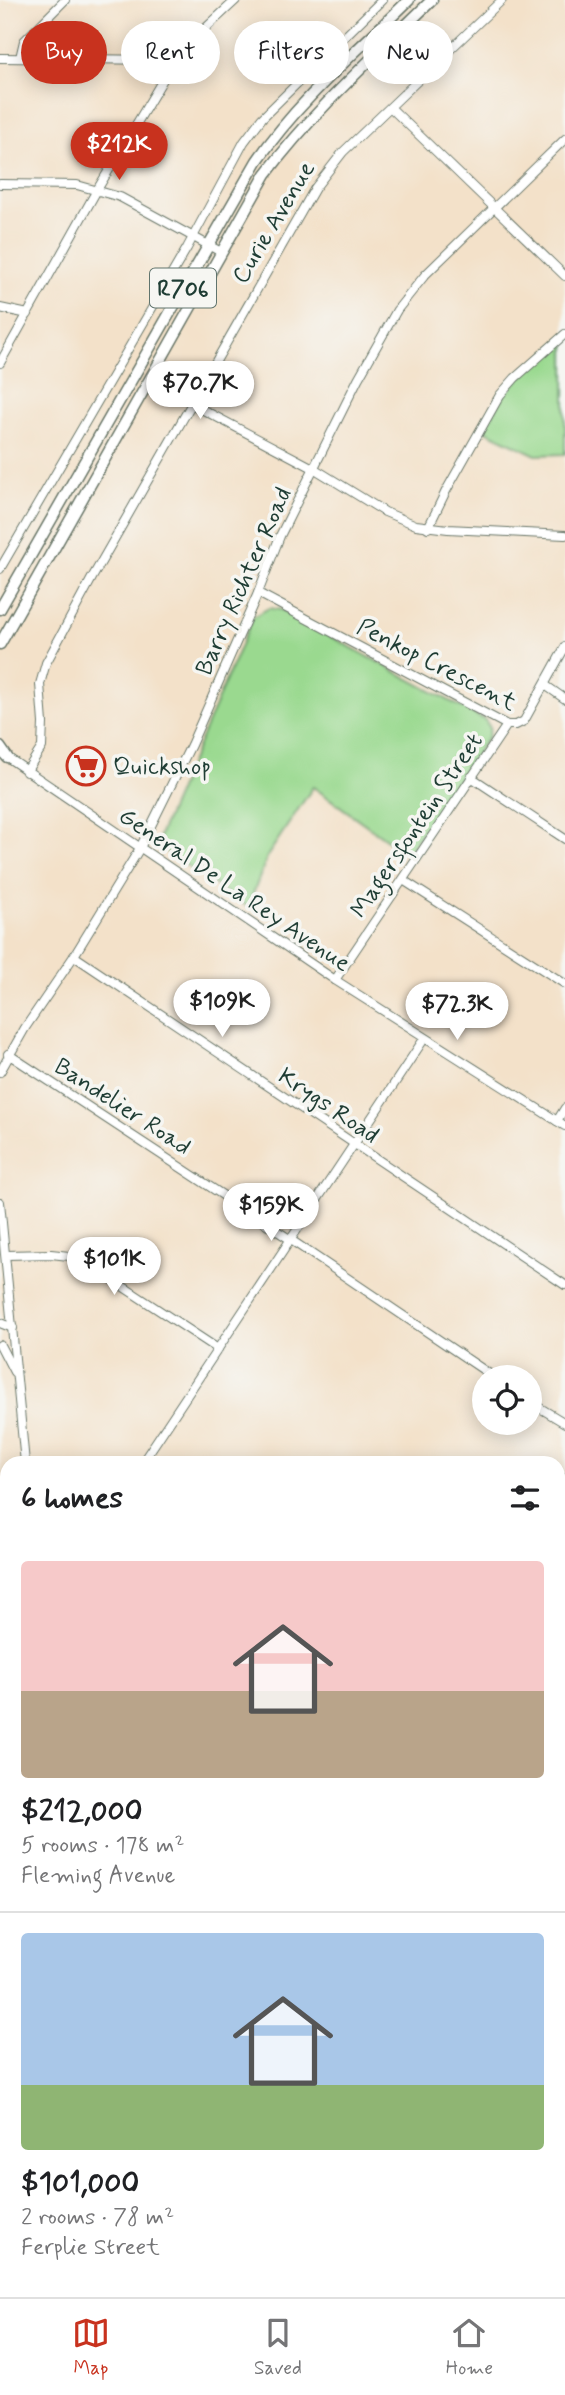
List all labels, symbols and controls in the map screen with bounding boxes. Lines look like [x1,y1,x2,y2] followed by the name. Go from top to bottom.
[21,21,107,84] chip: Buy
[121,21,220,84] chip: Rent
[234,21,349,84] chip: Filters
[363,21,453,84] chip: New
[70,122,168,182] pin: $212K
[87,130,151,160] text: $212K
[226,156,323,290] street label: Curie Avenue
[150,268,216,308] road number: R706
[143,362,257,421] pin: $70.7K
[162,369,238,399] text: $70.7K
[189,483,300,680] street label: Barry Richter Road
[351,612,521,719] street label: Penkop Crescent
[344,728,493,926] street label: Magersfontein Street
[65,745,107,787] supermarket icon: Quickshop
[113,752,211,783] place label: Quickshop
[112,801,356,980] street label: General De La Rey Avenue
[173,979,271,1039] pin: $109K
[400,982,514,1042] pin: $72.3K
[189,987,255,1017] text: $109K
[421,990,493,1020] text: $72.3K
[48,1052,196,1163] street label: Bandelier Road
[272,1061,385,1151] street label: Krygs Road
[222,1184,320,1243] pin: $159K
[239,1191,303,1221] text: $159K
[65,1238,163,1297] pin: $101K
[83,1245,145,1275] text: $101K
[472,1365,542,1435] map controls
[472,1365,542,1435] button: locate
[21,1479,123,1518] text: 6 homes
[506,1479,544,1517] icon: filters
[220,1606,346,1732] icon: home
[21,1792,143,1831] text: $212,000
[21,1831,184,1861] text: 5 rooms · 178 m²
[21,1861,175,1891] text: Fleming Avenue
[220,1978,346,2104] icon: home
[21,2164,139,2203] text: $101,000
[21,2203,174,2233] text: 2 rooms · 78 m²
[21,2233,160,2263] text: Ferplie Street
[72,2314,110,2381] tab: Map
[254,2314,302,2381] tab: Saved
[446,2314,493,2381] tab: Home

